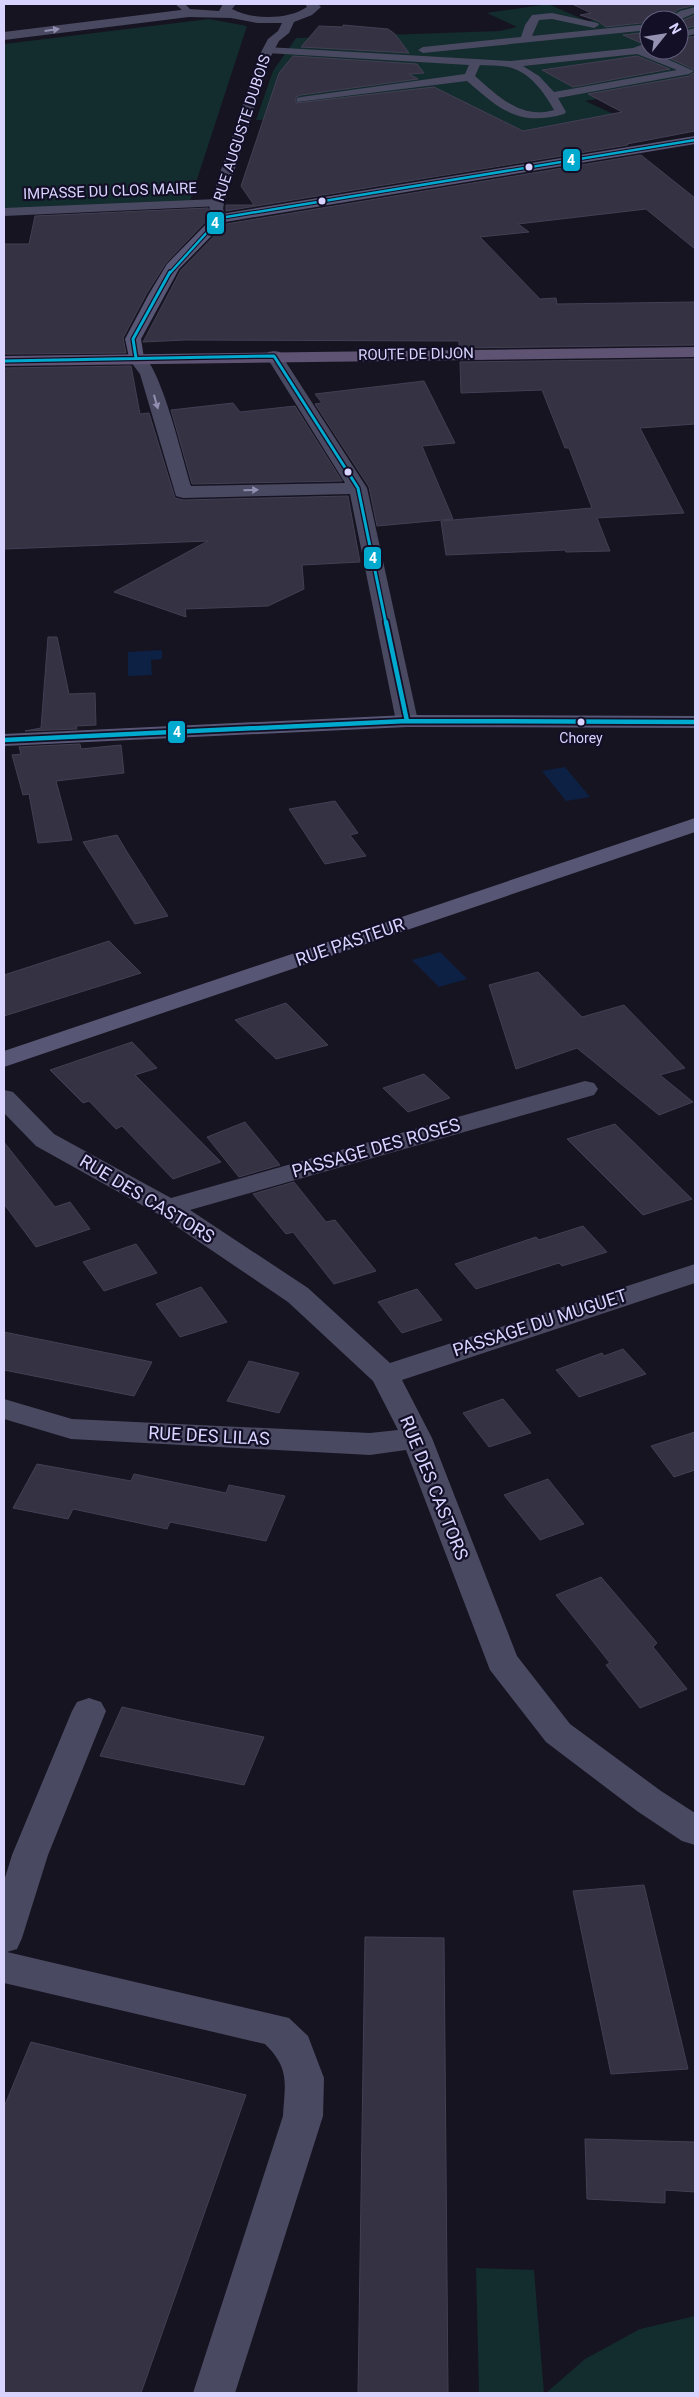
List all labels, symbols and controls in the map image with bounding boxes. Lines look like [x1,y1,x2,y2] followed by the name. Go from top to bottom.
[639,10,689,60] north arrow
[666,20,685,37] text: N
[44,25,60,33] one-way arrow
[210,52,274,203] street label: RUE AUGUSTE DUBOIS
[562,148,581,172] line badge: 4
[567,152,575,168] text: 4
[524,162,534,172] unlabelled marker
[23,179,198,203] street label: IMPASSE DU CLOS MAIRE
[317,196,327,206] unlabelled marker
[206,211,225,235] line badge: 4
[211,215,219,231] text: 4
[358,344,474,364] street label: ROUTE DE DIJON
[153,394,161,409] one-way arrow
[343,467,353,477] unlabelled marker
[243,486,259,494] one-way arrow
[363,546,382,570] line badge: 4
[369,550,377,566] text: 4
[576,717,586,727] marker: Chorey
[167,720,186,744] line badge: 4
[173,724,181,740] text: 4
[559,730,603,746] place label: Chorey
[293,913,407,970] street label: RUE PASTEUR
[289,1113,463,1182] street label: PASSAGE DES ROSES
[76,1150,219,1247] street label: RUE DES CASTORS
[450,1284,630,1361] street label: PASSAGE DU MUGUET
[396,1413,473,1563] street label: RUE DES CASTORS
[148,1422,271,1449] street label: RUE DES LILAS

